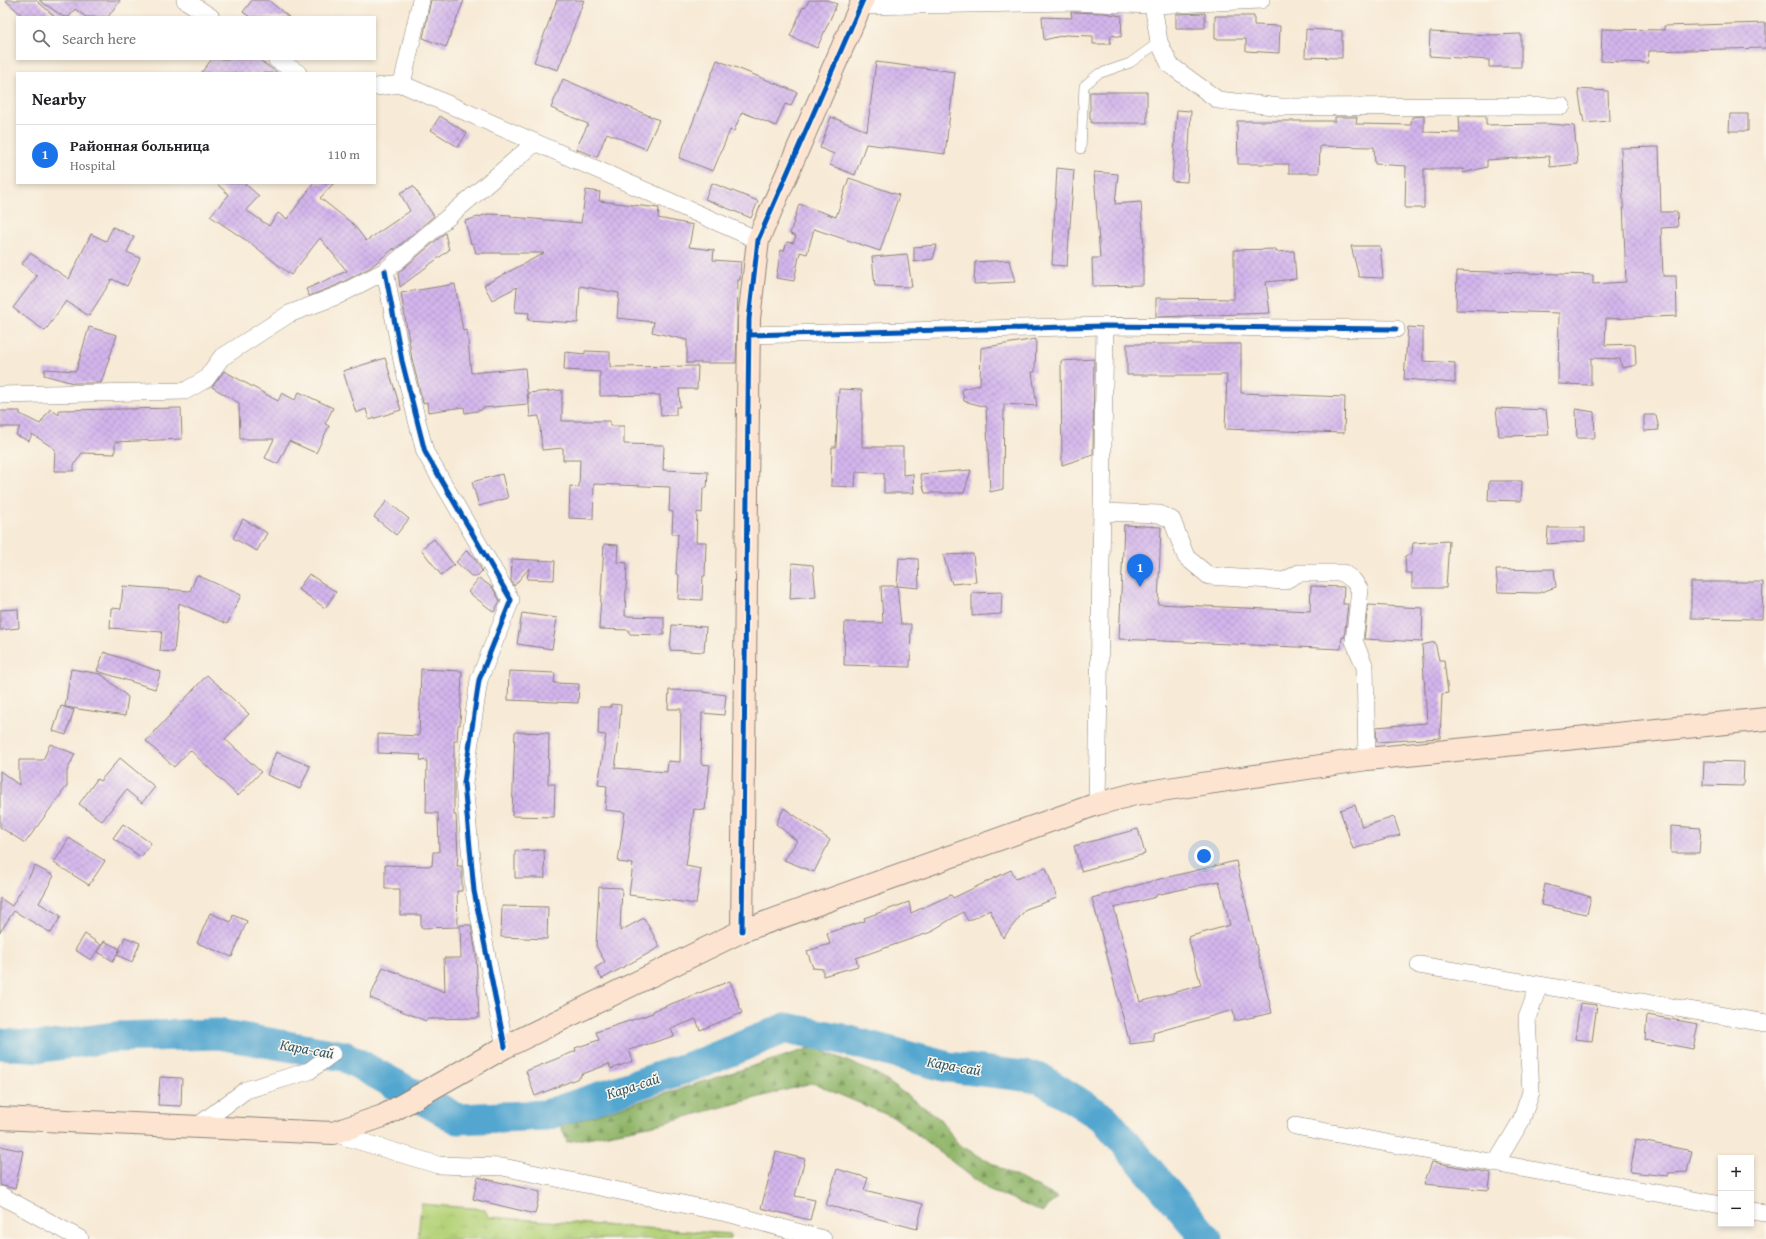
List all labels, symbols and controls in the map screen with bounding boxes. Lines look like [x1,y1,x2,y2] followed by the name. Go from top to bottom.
[16,16,376,60] search box
[30,27,52,49] icon: search
[62,28,136,49] text: Search here
[32,86,86,111] text: Nearby
[70,135,210,156] text: Районная больница
[42,145,48,164] text: 1
[328,145,360,164] text: 110 m
[70,156,115,175] text: Hospital
[1127,554,1153,587] pin: 1
[1194,846,1214,866] your location
[278,1033,336,1064] water label: Кара-сай
[925,1050,983,1081] water label: Кара-сай
[604,1067,662,1104] water label: Кара-сай
[1718,1155,1754,1227] map controls
[1718,1155,1754,1191] button: +
[1718,1191,1754,1227] button: −

